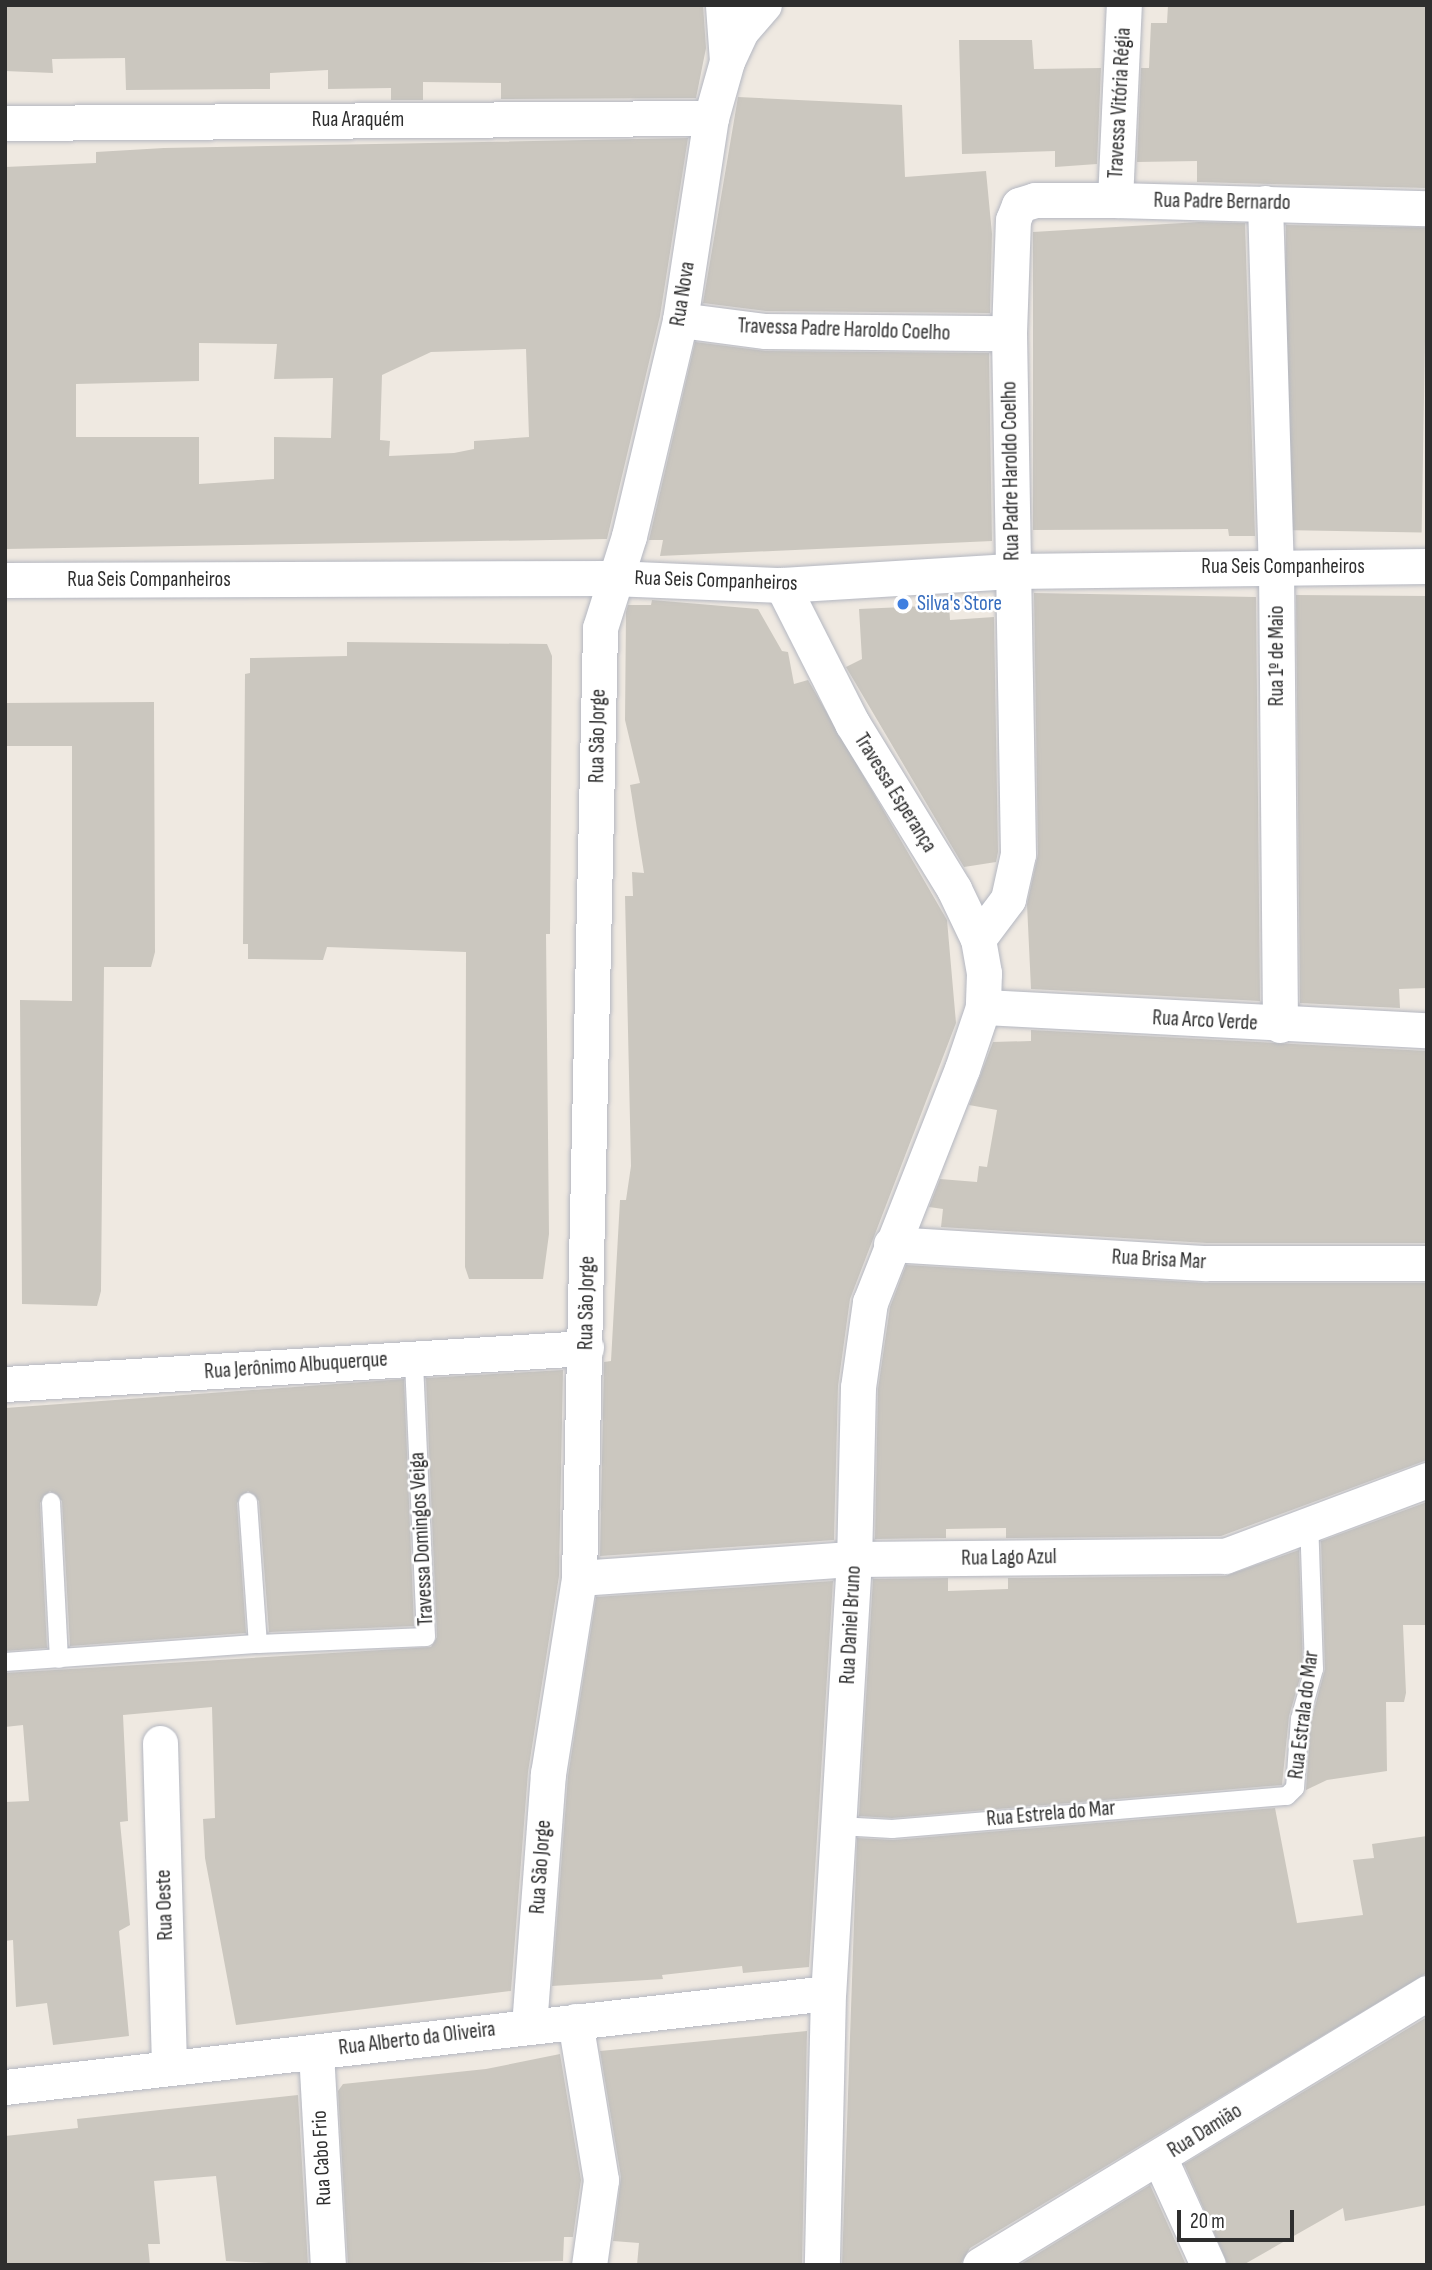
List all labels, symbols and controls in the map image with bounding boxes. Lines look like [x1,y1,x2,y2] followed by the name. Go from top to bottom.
[1103,27,1137,179] street label: Travessa Vitória Régia
[312,107,404,133] street label: Rua Araquém
[1153,188,1291,216] street label: Rua Padre Bernardo
[665,260,701,328] street label: Rua Nova
[737,314,951,346] street label: Travessa Padre Haroldo Coelho
[997,381,1025,561] street label: Rua Padre Haroldo Coelho
[1201,554,1365,580] street label: Rua Seis Companheiros
[634,566,798,596] street label: Rua Seis Companheiros
[67,567,231,593] street label: Rua Seis Companheiros
[917,591,1002,617] place label: Silva's Store
[895,596,911,612] marker: Silva's Store
[1264,606,1290,706] street label: Rua 1º de Maio
[585,689,611,783] street label: Rua São Jorge
[848,729,942,857] street label: Travessa Esperança
[1152,1006,1258,1036] street label: Rua Arco Verde
[1111,1245,1207,1275] street label: Rua Brisa Mar
[574,1256,600,1350] street label: Rua São Jorge
[203,1347,389,1385] street label: Rua Jerônimo Albuquerque
[405,1452,439,1626] street label: Travessa Domingos Veiga
[961,1545,1057,1571] street label: Rua Lago Azul
[835,1565,867,1685] street label: Rua Daniel Bruno
[1284,1649,1324,1781] street label: Rua Estrala do Mar
[985,1796,1117,1832] street label: Rua Estrela do Mar
[525,1819,557,1915] street label: Rua São Jorge
[151,1869,179,1941] street label: Rua Oeste
[337,2017,497,2061] street label: Rua Alberto da Oliveira
[1163,2098,1247,2164] street label: Rua Damião
[307,2110,337,2206] street label: Rua Cabo Frio
[1180,2196,1297,2240] scale bar
[1190,2209,1225,2234] text: 20 m

